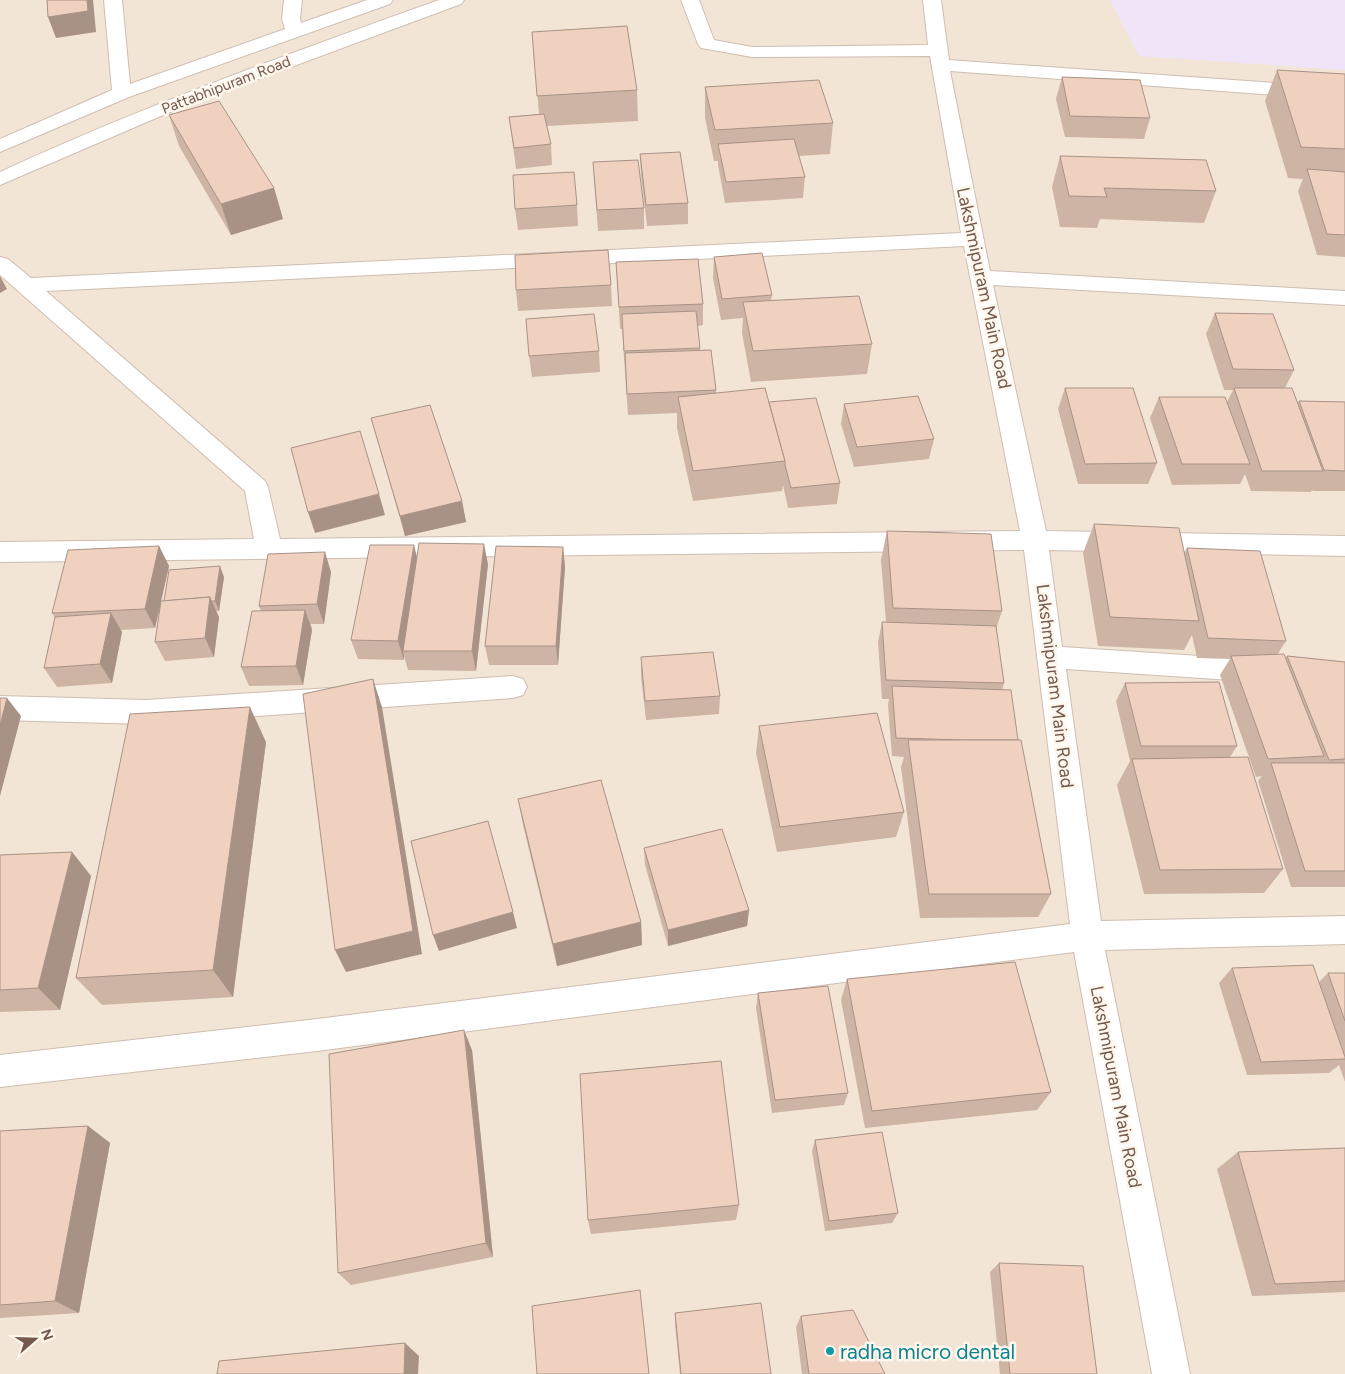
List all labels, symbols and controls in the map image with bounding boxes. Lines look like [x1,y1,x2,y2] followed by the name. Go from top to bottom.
[159,52,293,118] street label: Pattabhipuram Road
[952,185,1016,391] street label: Lakshmipuram Main Road
[1032,583,1078,789] street label: Lakshmipuram Main Road
[1086,984,1146,1190] street label: Lakshmipuram Main Road
[10,1314,60,1364] north arrow
[37,1327,57,1343] text: N
[840,1339,1015,1364] place label: radha micro dental
[824,1345,836,1357] marker: radha micro dental

